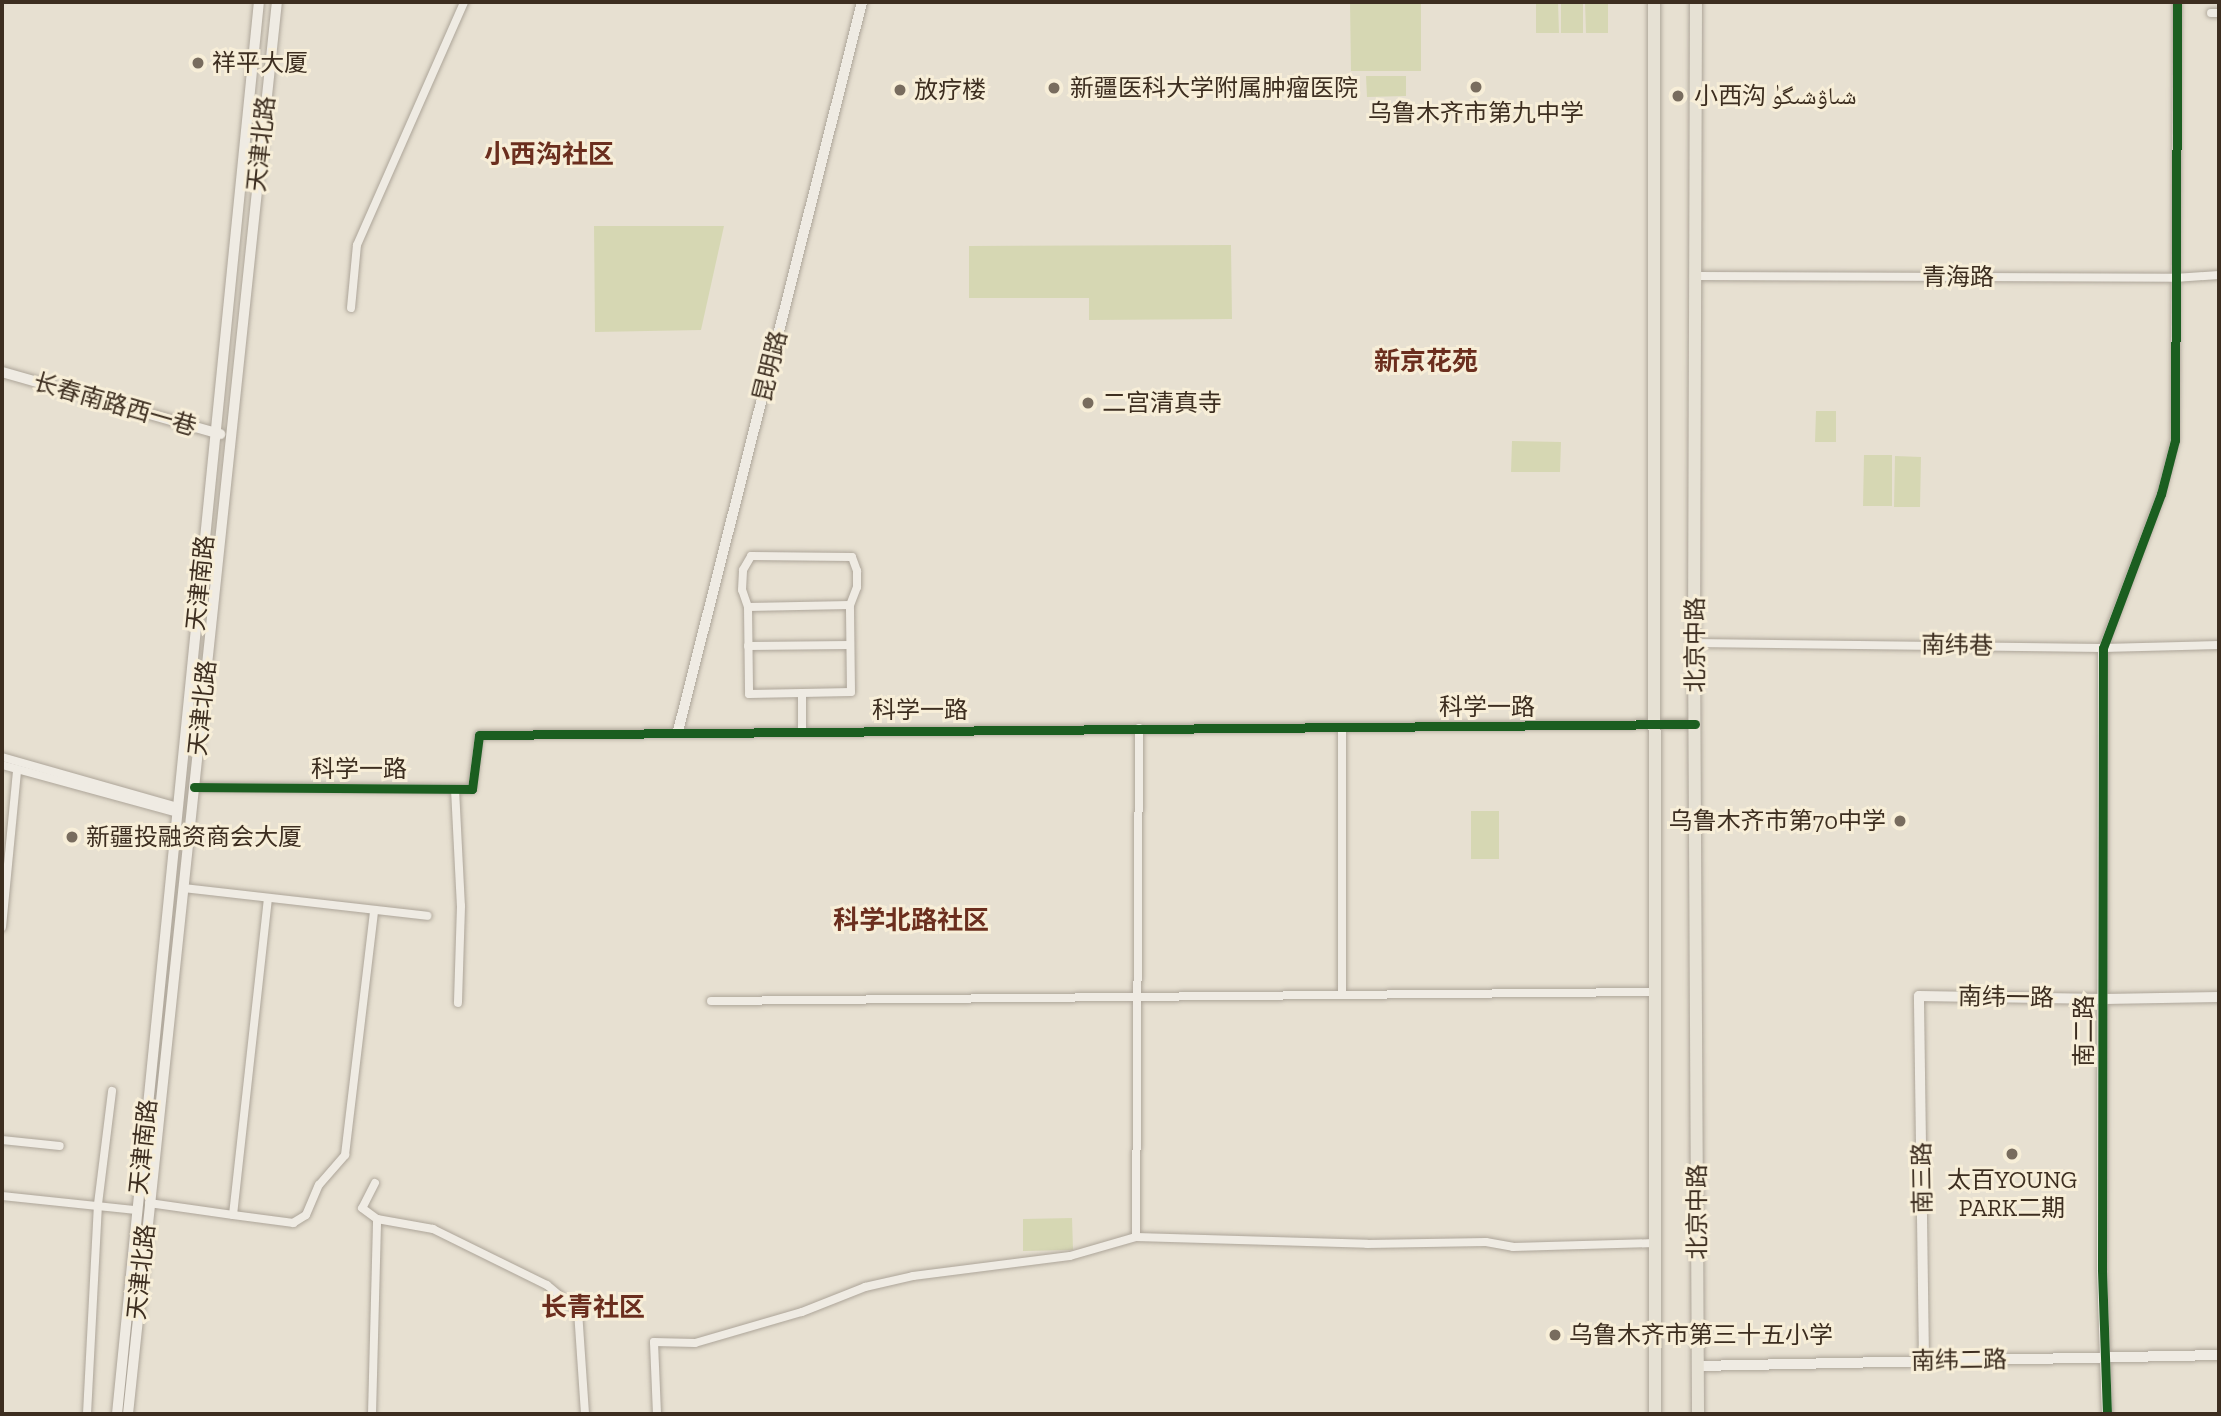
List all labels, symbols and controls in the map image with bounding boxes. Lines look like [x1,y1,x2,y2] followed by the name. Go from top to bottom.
[212,49,308,77] place label: 祥平大厦
[190,55,206,71] marker: 祥平大厦
[1070,74,1358,102] place label: 新疆医科大学附属肿瘤医院
[914,76,986,104] place label: 放疗楼
[1044,78,1064,98] marker: 新疆医科大学附属肿瘤医院
[1468,79,1484,95] marker: 乌鲁木齐市第九中学
[892,82,908,98] marker: 放疗楼
[1694,82,1857,110] place label: 小西沟 شىاۋشىگۈ
[1668,86,1688,106] marker: 小西沟 شىاۋشىگۈ
[242,95,280,193] street label: 天津北路
[1368,99,1584,127] place label: 乌鲁木齐市第九中学
[484,139,614,171] district label: 小西沟社区
[1922,263,1994,291] street label: 青海路
[747,328,793,404] street label: 昆明路
[1374,346,1478,378] district label: 新京花苑
[30,367,200,441] street label: 长春南路西一巷
[1102,389,1222,417] place label: 二宫清真寺
[1080,395,1096,411] marker: 二宫清真寺
[181,534,219,632] street label: 天津南路
[1681,597,1709,693] street label: 北京中路
[1921,630,1993,660] street label: 南纬巷
[183,659,221,757] street label: 天津北路
[1439,693,1535,721] street label: 科学一路
[872,696,968,724] street label: 科学一路
[311,755,407,783] street label: 科学一路
[1669,807,1886,835] place label: 乌鲁木齐市第70中学
[1892,813,1908,829] marker: 乌鲁木齐市第70中学
[86,823,302,851] place label: 新疆投融资商会大厦
[64,829,80,845] marker: 新疆投融资商会大厦
[833,905,989,937] district label: 科学北路社区
[1958,982,2054,1012] street label: 南纬一路
[2070,995,2098,1067] street label: 南二路
[124,1098,162,1196] street label: 天津南路
[1907,1142,1937,1214] street label: 南三路
[2004,1146,2020,1162] marker: 太百YOUNG PARK二期
[1683,1164,1711,1260] street label: 北京中路
[1947,1166,2077,1222] place label: 太百YOUNG PARK二期
[122,1223,160,1321] street label: 天津北路
[541,1292,645,1324] district label: 长青社区
[1569,1321,1833,1349] place label: 乌鲁木齐市第三十五小学
[1547,1327,1563,1343] marker: 乌鲁木齐市第三十五小学
[1911,1345,2007,1375] street label: 南纬二路

